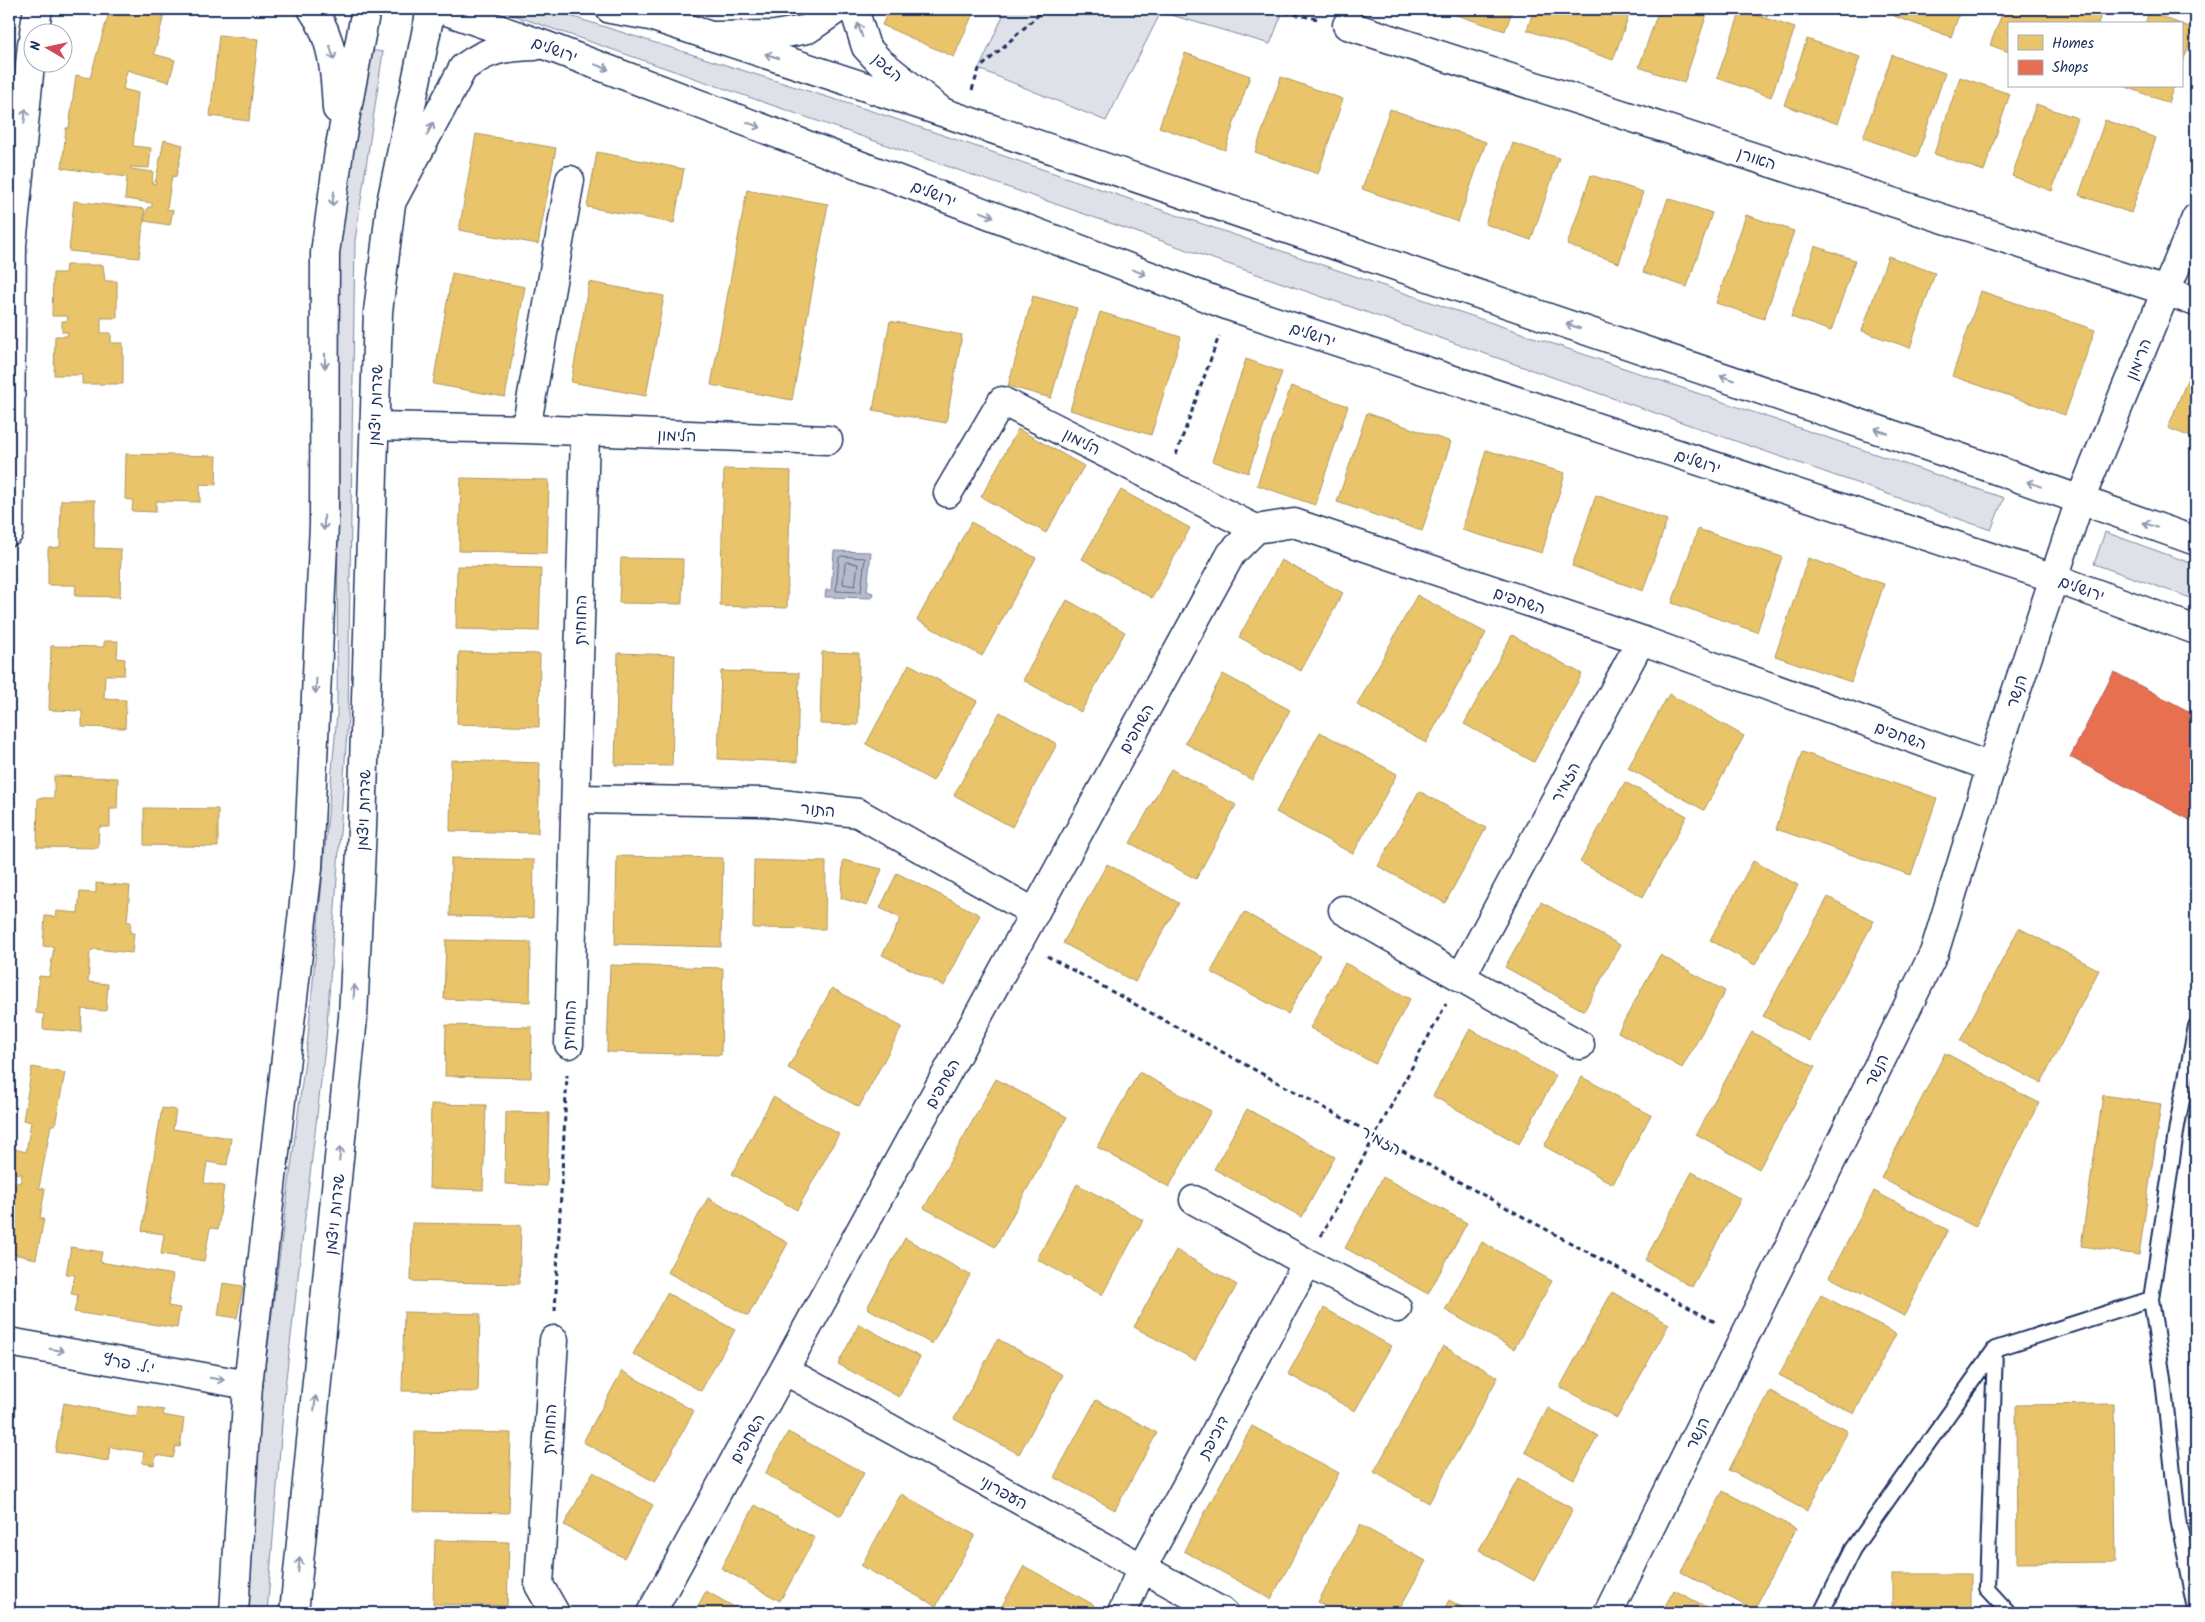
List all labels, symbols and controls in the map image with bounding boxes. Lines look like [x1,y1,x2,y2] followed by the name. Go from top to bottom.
[22,22,72,72] north arrow
[2008,22,2182,88] legend
[855,23,864,38] one-way arrow
[528,31,581,70] street label: ירושלים
[2052,32,2095,56] text: Homes
[25,40,48,52] text: N
[327,44,337,60] one-way arrow
[866,48,908,89] street label: הגפן
[765,51,781,60] one-way arrow
[2052,56,2089,80] text: Shops
[594,63,609,72] one-way arrow
[20,108,30,124] one-way arrow
[746,121,761,130] one-way arrow
[426,122,435,137] one-way arrow
[1734,141,1779,177] street label: האורן
[907,174,960,214] street label: ירושלים
[327,191,337,207] one-way arrow
[979,210,994,219] one-way arrow
[1131,268,1146,277] one-way arrow
[1286,316,1339,355] street label: ירושלים
[1566,321,1581,330] one-way arrow
[2120,335,2159,384] street label: הרימון
[320,352,330,369] one-way arrow
[363,364,390,446] street label: שדרות ויצמן
[1719,373,1735,383] one-way arrow
[1058,422,1104,462] street label: הלימון
[657,423,697,450] street label: הלימון
[1873,426,1889,435] one-way arrow
[1671,443,1724,482] street label: ירושלים
[2027,479,2042,488] one-way arrow
[319,515,329,531] one-way arrow
[2143,520,2159,529] one-way arrow
[2055,570,2108,609] street label: ירושלים
[1490,581,1549,622] street label: השחפים
[569,595,594,645] street label: החוחית
[2000,671,2035,712] street label: הנשר
[312,677,321,693] one-way arrow
[1113,699,1161,758] street label: השחפים
[1871,715,1930,757] street label: השחפים
[1545,758,1588,808] street label: הזמיר
[351,769,378,851] street label: שדרות ויצמן
[799,796,837,825] street label: התור
[350,985,359,1001] one-way arrow
[557,999,584,1051] street label: החוחית
[1859,1050,1896,1091] street label: הנשר
[919,1054,967,1113] street label: השחפים
[1355,1120,1405,1163] street label: הזמיר
[335,1147,345,1163] one-way arrow
[319,1172,352,1256] street label: שדרות ויצמן
[48,1346,64,1356] one-way arrow
[101,1348,156,1381] street label: י.ל. פרץ
[208,1375,224,1384] one-way arrow
[310,1395,320,1411] one-way arrow
[537,1403,564,1455] street label: החוחית
[724,1409,772,1468] street label: השחפים
[1192,1411,1236,1465] street label: דוכיפת
[1680,1413,1717,1454] street label: הנשר
[975,1470,1032,1517] street label: העפרוני
[294,1557,304,1573] one-way arrow

